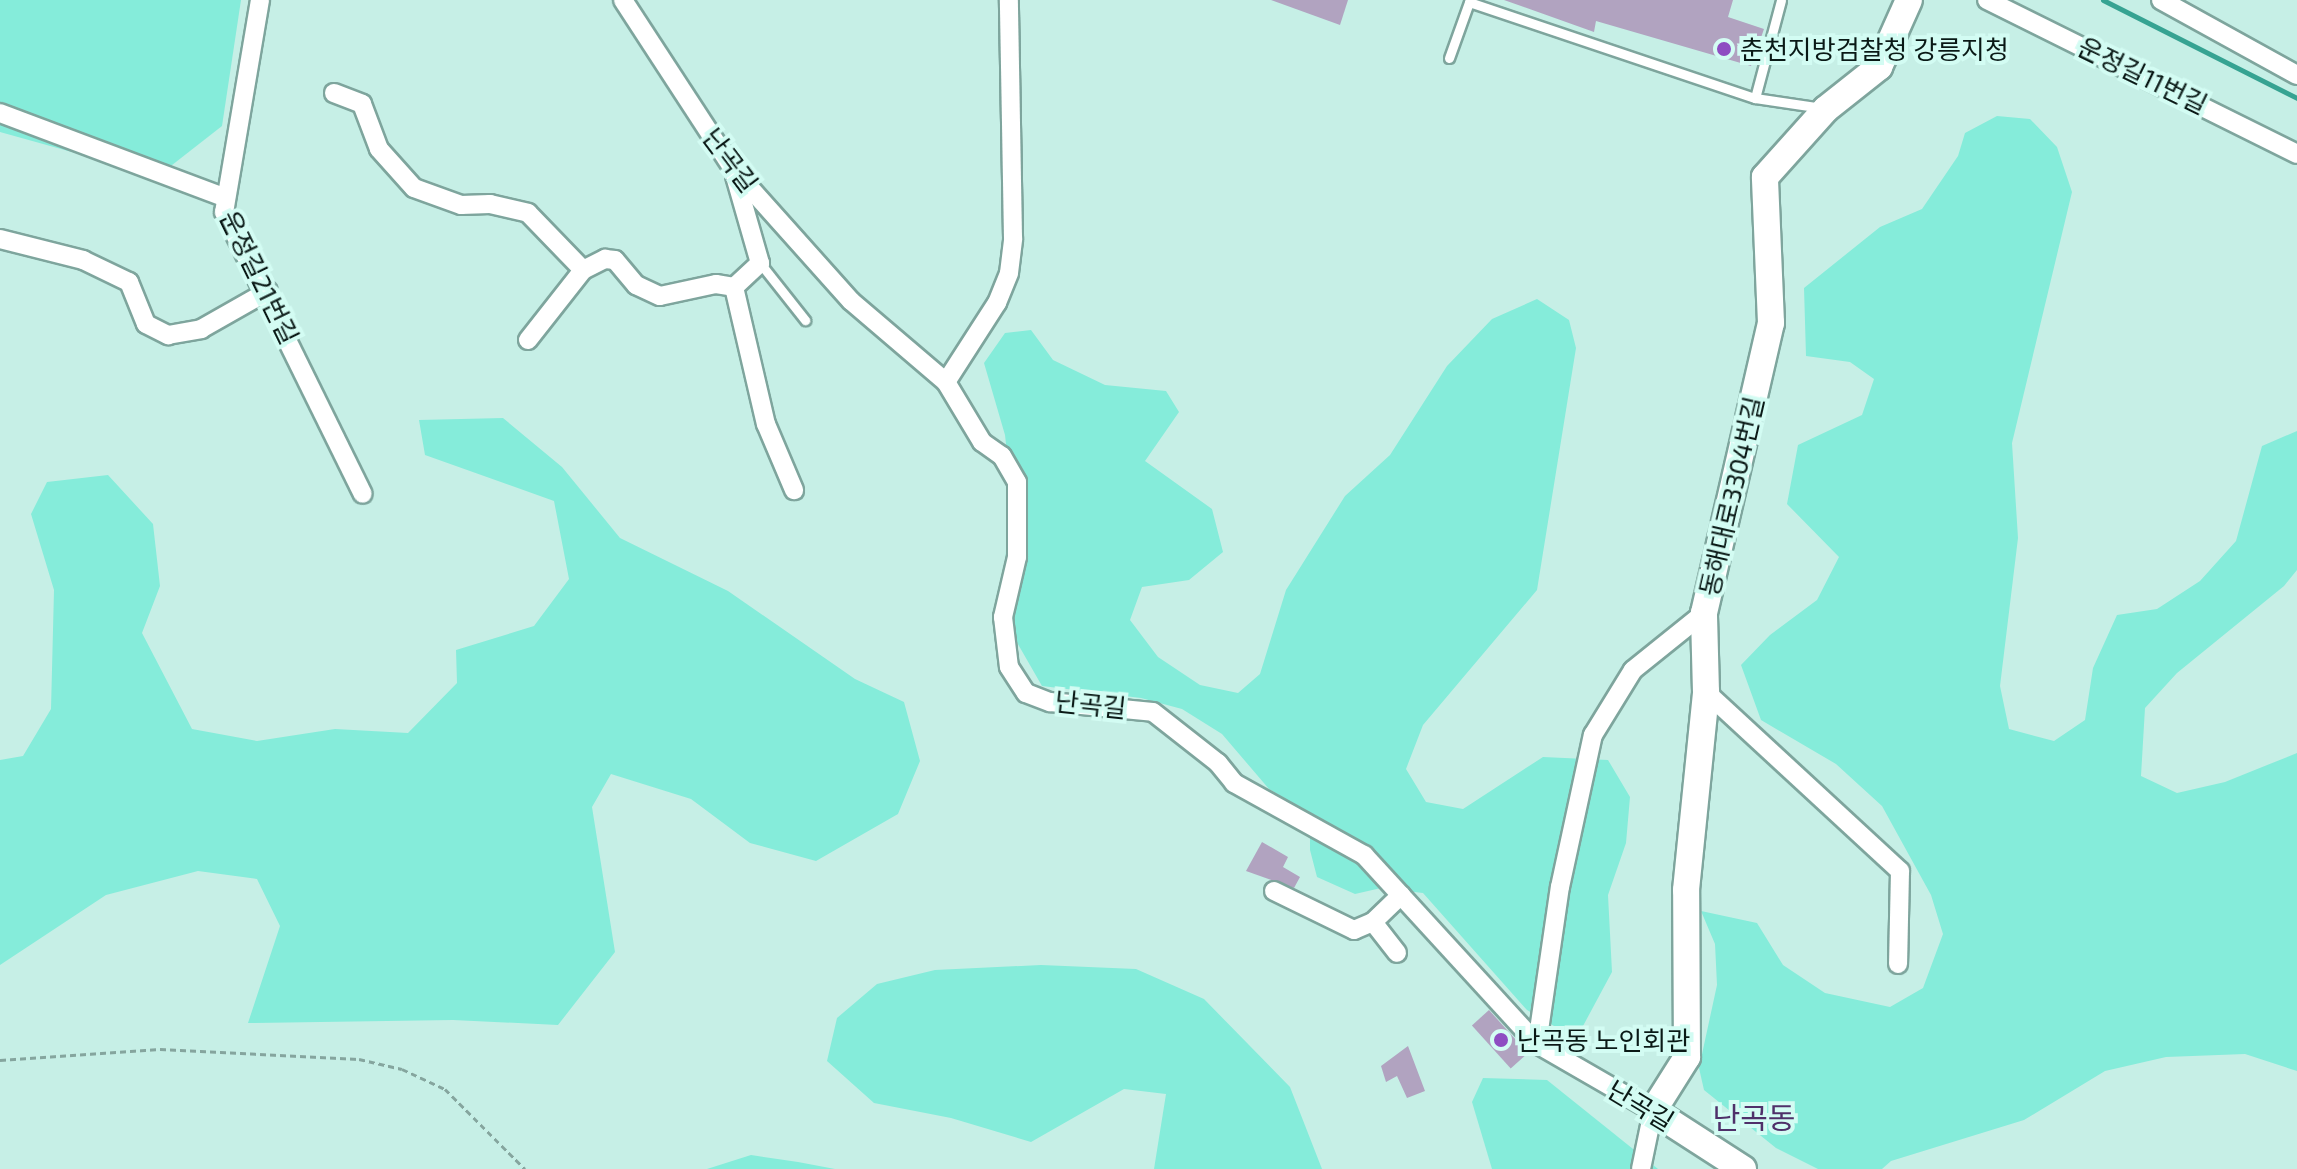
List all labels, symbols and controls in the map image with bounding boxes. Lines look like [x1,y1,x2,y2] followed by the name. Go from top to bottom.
[2073,30,2213,120] street label: 운정길11번길
[1740,33,2009,65] place label: 춘천지방검찰청 강릉지청
[1715,40,1733,58] marker: 춘천지방검찰청 강릉지청
[697,122,765,198] street label: 난곡길
[214,205,306,349] street label: 운정길21번길
[1693,393,1769,599] street label: 동해대로3304번길
[1054,685,1128,723] street label: 난곡길
[1517,1024,1690,1056] place label: 난곡동 노인회관
[1492,1031,1510,1049] marker: 난곡동 노인회관
[1602,1073,1680,1137] street label: 난곡길
[1713,1099,1795,1135] district label: 난곡동

